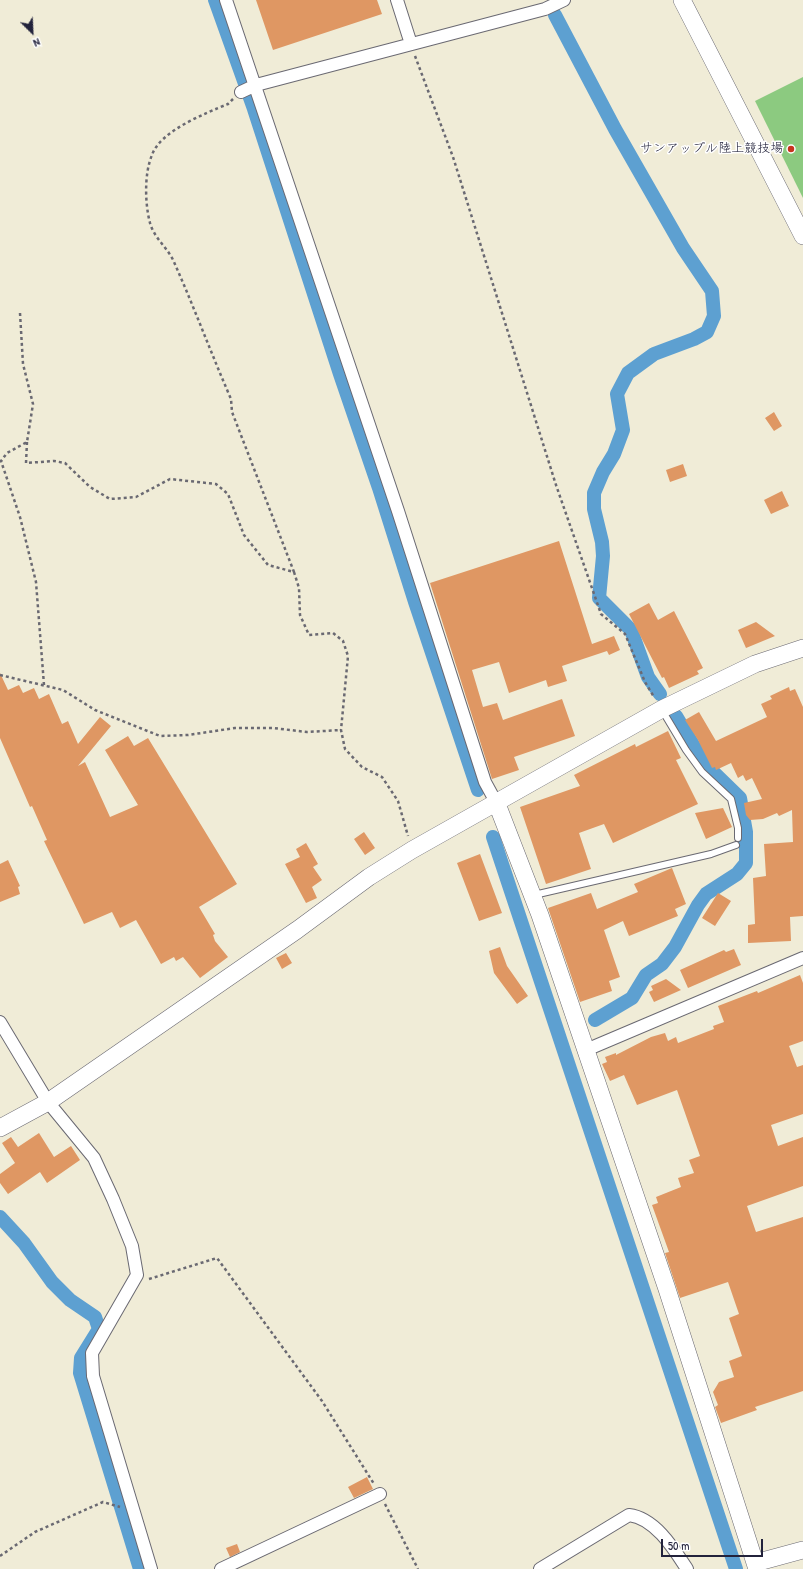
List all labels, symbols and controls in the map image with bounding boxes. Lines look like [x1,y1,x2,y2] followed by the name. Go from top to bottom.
[12,12,52,52] north arrow
[31,35,42,51] text: N
[640,141,783,157] place label: サンアップル陸上競技場
[786,144,796,154] marker: サンアップル陸上競技場
[663,1531,765,1557] scale bar
[668,1537,689,1554] text: 50 m

